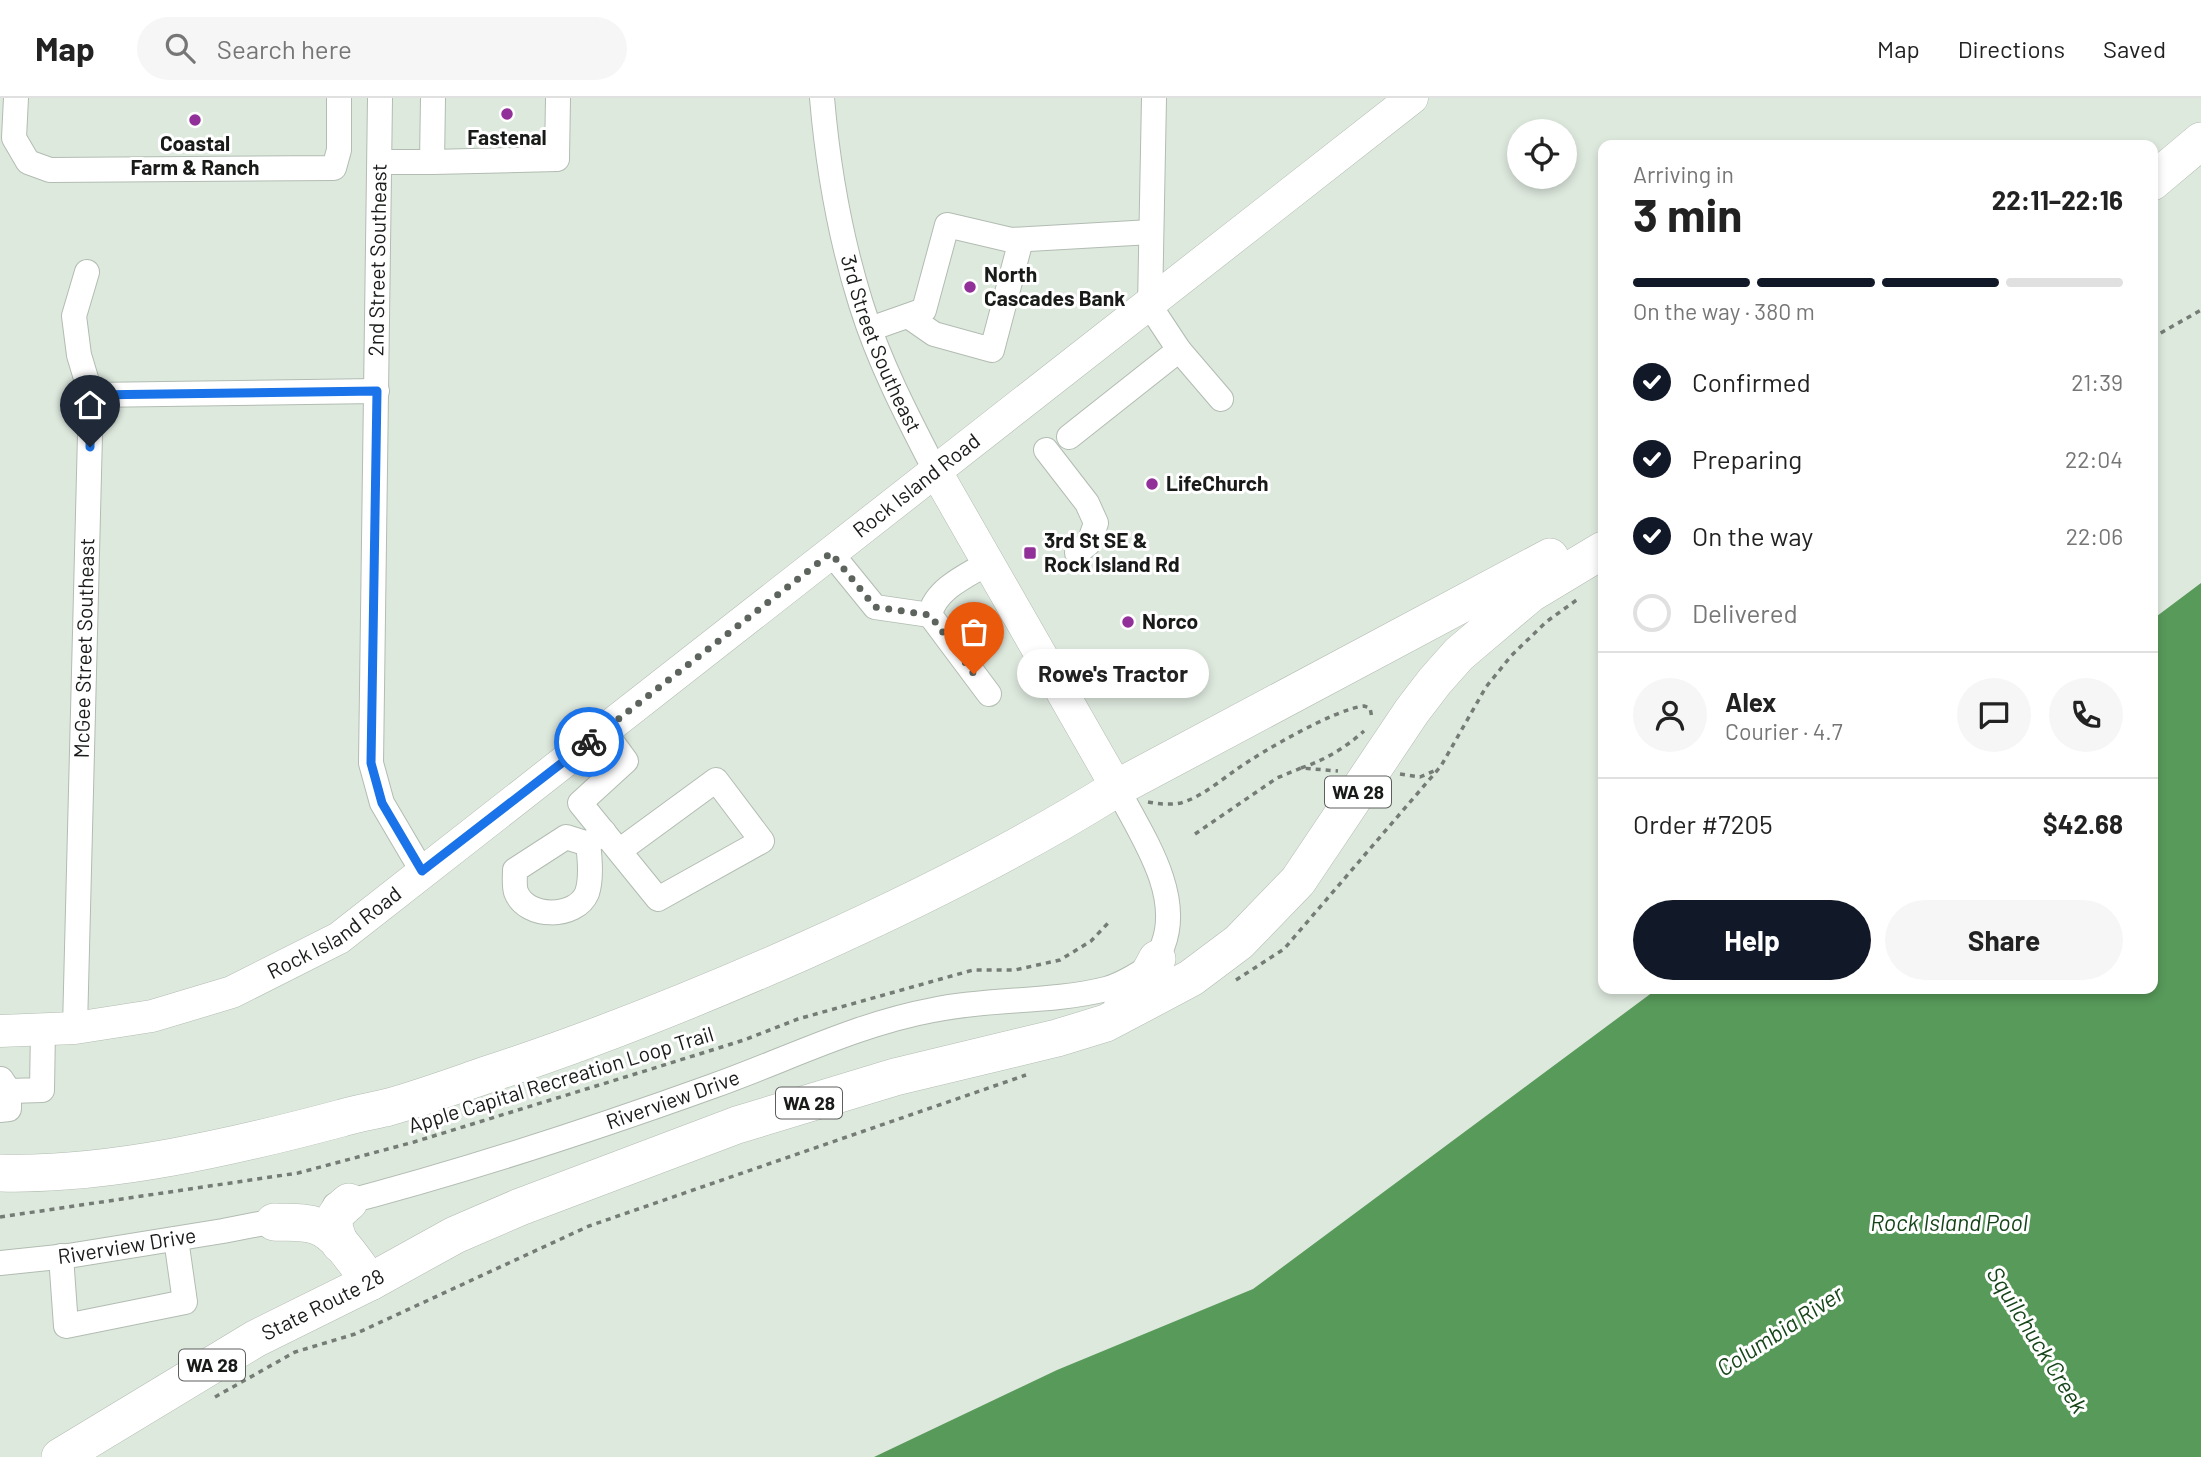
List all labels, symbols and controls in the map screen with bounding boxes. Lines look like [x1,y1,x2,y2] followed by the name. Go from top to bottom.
[137,17,627,80] search box
[35,28,95,68] text: Map
[161,29,199,67] icon: search
[217,33,352,64] text: Search here
[1877,34,1920,63] text: Map
[1958,34,2065,63] text: Directions
[2103,34,2166,63] text: Saved
[499,106,515,122] marker: Fastenal
[187,112,203,128] marker: Coastal Farm & Ranch
[1507,119,1577,189] map controls
[1507,119,1577,189] button: locate
[467,124,547,149] place label: Fastenal
[131,130,259,179] place label: Coastal Farm & Ranch
[1633,160,1734,188] text: Arriving in
[362,163,391,357] street label: 2nd Street Southeast
[1992,184,2123,215] text: 22:11–22:16
[1633,186,1742,241] text: 3 min
[837,252,928,436] street label: 3rd Street Southeast
[984,261,1125,310] place label: North Cascades Bank
[962,279,978,295] marker: North Cascades Bank
[1633,297,1815,325] text: On the way · 380 m
[1633,363,1671,401] icon: check
[1692,366,1811,397] text: Confirmed
[2071,368,2123,396] text: 21:39
[60,375,120,447] pin
[71,386,109,424] icon: home
[847,427,984,542] street label: Rock Island Road
[1633,440,1671,478] icon: check
[1692,443,1802,474] text: Preparing
[2065,445,2123,473] text: 22:04
[1166,470,1269,495] place label: LifeChurch
[1144,476,1160,492] marker: LifeChurch
[1633,517,1671,555] icon: check
[1692,520,1813,551] text: On the way
[2066,522,2123,550] text: 22:06
[1044,527,1180,576] place label: 3rd St SE & Rock Island Rd
[68,538,98,759] street label: McGee Street Southeast
[1022,545,1038,561] marker: 3rd St SE & Rock Island Rd
[1692,597,1798,628] text: Delivered
[944,602,1004,674] pin
[1142,608,1198,633] place label: Norco
[955,613,993,651] icon: bag
[1120,614,1136,630] marker: Norco
[1016,650,1208,698] callout: Rowe's Tractor
[1038,659,1188,687] text: Rowe's Tractor
[1633,678,1707,752] button: person
[1957,678,2031,752] button: chat
[2049,678,2123,752] button: phone
[1725,686,1776,717] text: Alex
[554,707,624,777] courier
[1725,717,1843,745] text: Courier · 4.7
[570,723,608,761] icon: bike
[1325,776,1391,807] road number: WA 28
[1633,808,1773,839] text: Order #7205
[2043,808,2123,839] text: $42.68
[263,880,405,983] street label: Rock Island Road
[1633,900,1871,980] button: Help
[1885,900,2123,980] button: Share
[405,1020,716,1137] street label: Apple Capital Recreation Loop Trail
[602,1063,743,1134] street label: Riverview Drive
[776,1088,842,1119] road number: WA 28
[1870,1208,2028,1236] water label: Rock Island Pool
[56,1222,198,1268] street label: Riverview Drive
[1982,1261,2094,1418] water label: Squilchuck Creek
[257,1263,388,1345] street label: State Route 28
[1711,1278,1849,1381] water label: Columbia River
[179,1350,245,1380] road number: WA 28

